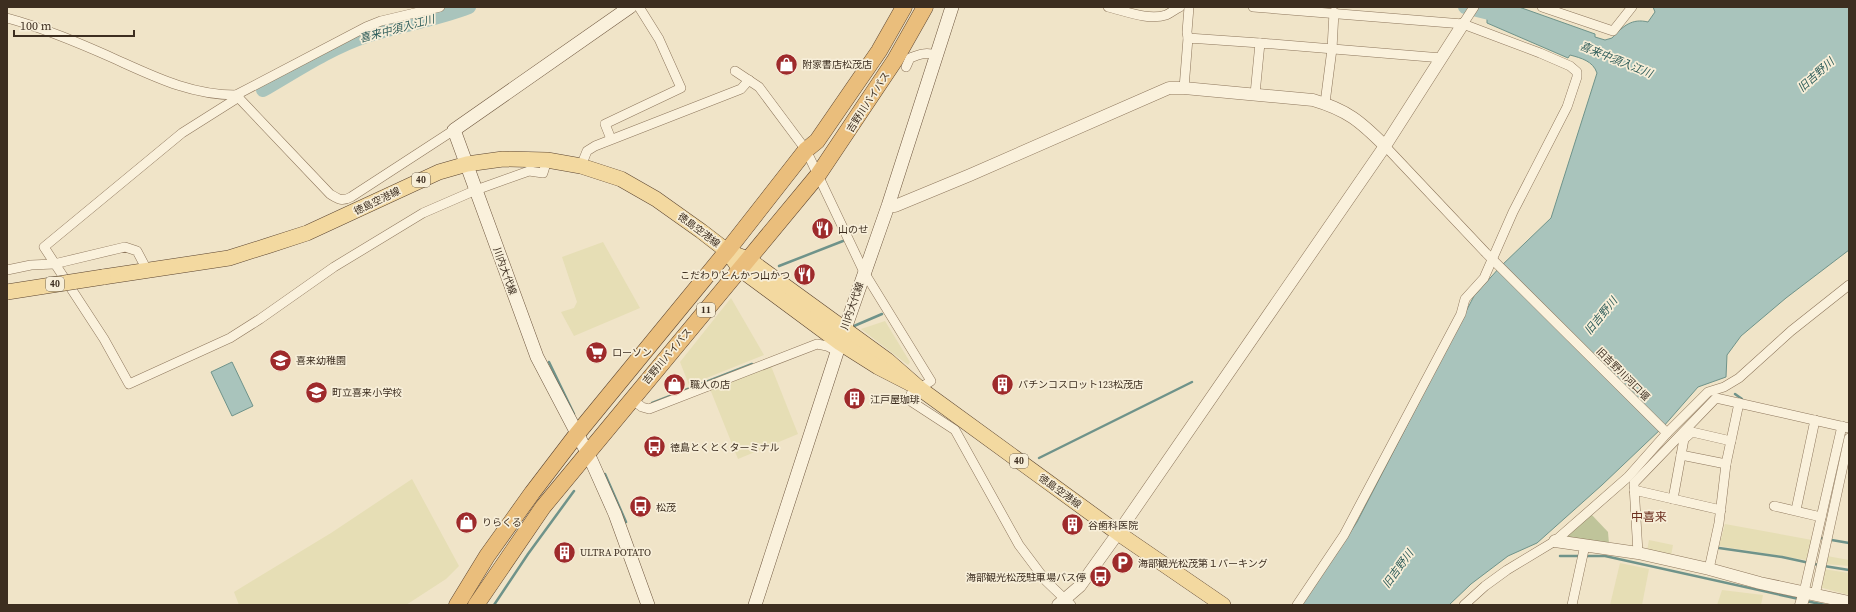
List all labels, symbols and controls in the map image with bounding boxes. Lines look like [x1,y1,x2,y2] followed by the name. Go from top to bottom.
[14,12,134,38] scale bar
[358,12,437,46] water label: 喜来中須入江川
[20,18,52,34] text: 100 m
[1577,39,1655,82] water label: 喜来中須入江川
[773,51,799,77] shop icon: 附家書店松茂店
[1795,54,1838,95] water label: 旧吉野川
[802,58,872,71] place label: 附家書店松茂店
[844,69,892,135] street label: 吉野川バイパス
[412,173,430,187] road number: 40
[352,184,402,218] street label: 徳島空港線
[675,210,723,250] street label: 徳島空港線
[810,216,836,242] restaurant icon: 山のせ
[838,223,868,236] place label: 山のせ
[490,245,520,297] street label: 川内大代線
[792,262,818,288] restaurant icon: こだわりとんかつ山かつ
[680,269,790,282] place label: こだわりとんかつ山かつ
[46,277,64,291] road number: 40
[838,280,866,332] street label: 川内大代線
[1581,293,1621,338] water label: 旧吉野川
[697,303,715,317] road number: 11
[640,325,694,387] street label: 吉野川バイパス
[583,339,609,365] supermarket icon: ローソン
[1594,345,1652,403] street label: 旧吉野川河口堰
[612,346,652,359] place label: ローソン
[267,347,293,373] school or university icon: 喜来幼稚園
[296,354,346,367] place label: 喜来幼稚園
[662,371,688,397] shop icon: 職人の店
[989,371,1015,397] building icon: パチンコスロット123松茂店
[690,378,730,391] place label: 職人の店
[1018,378,1143,391] place label: パチンコスロット123松茂店
[303,379,329,405] school or university icon: 町立喜来小学校
[332,386,402,399] place label: 町立喜来小学校
[841,386,867,412] building icon: 江戸屋珈琲
[870,393,920,406] place label: 江戸屋珈琲
[642,434,668,460] bus stop icon: 徳島とくとくターミナル
[670,441,779,454] place label: 徳島とくとくターミナル
[1010,454,1028,468] road number: 40
[1036,471,1084,511] street label: 徳島空港線
[628,494,654,520] bus stop icon: 松茂
[656,501,676,514] place label: 松茂
[454,509,480,535] shop icon: りらくる
[1631,509,1667,525] district label: 中喜来
[1060,512,1086,538] building icon: 谷歯科医院
[482,516,522,529] place label: りらくる
[1088,519,1138,532] place label: 谷歯科医院
[551,539,577,565] building icon: ULTRA POTATO
[580,546,651,559] place label: ULTRA POTATO
[1379,546,1418,591] water label: 旧吉野川
[1110,550,1136,576] parking icon: 海部観光松茂第１パーキング
[1138,557,1268,570] place label: 海部観光松茂第１パーキング
[1088,564,1114,590] bus stop icon: 海部観光松茂駐車場バス停
[966,571,1086,584] place label: 海部観光松茂駐車場バス停

